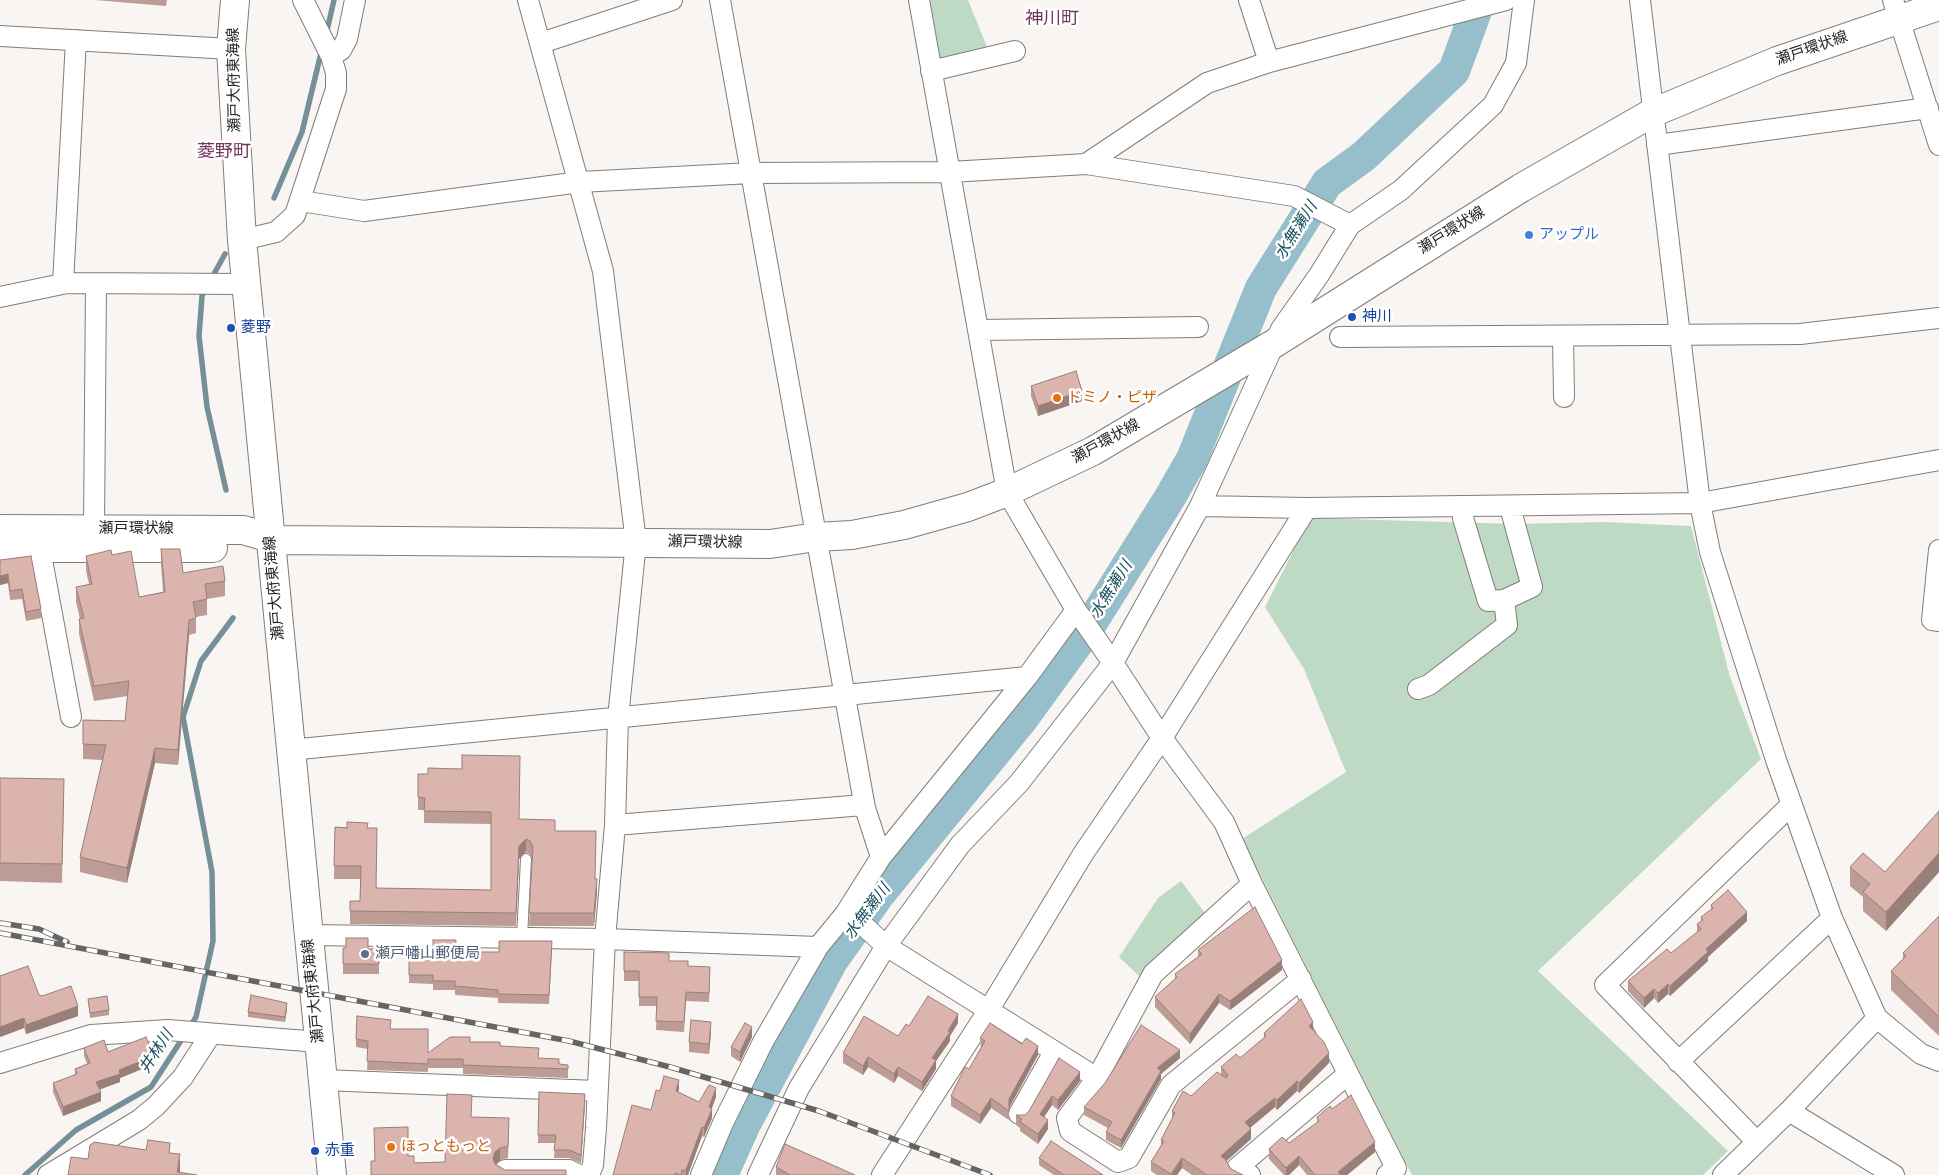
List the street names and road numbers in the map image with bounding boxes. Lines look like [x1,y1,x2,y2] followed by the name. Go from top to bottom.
[225,27,245,133] street label: 瀬戸大府東海線
[1774,28,1850,70] street label: 瀬戸環状線
[1415,203,1489,259] street label: 瀬戸環状線
[1069,416,1143,468] street label: 瀬戸環状線
[99,520,173,538] street label: 瀬戸環状線
[667,533,743,553] street label: 瀬戸環状線
[261,535,289,641] street label: 瀬戸大府東海線
[300,938,328,1044] street label: 瀬戸大府東海線

